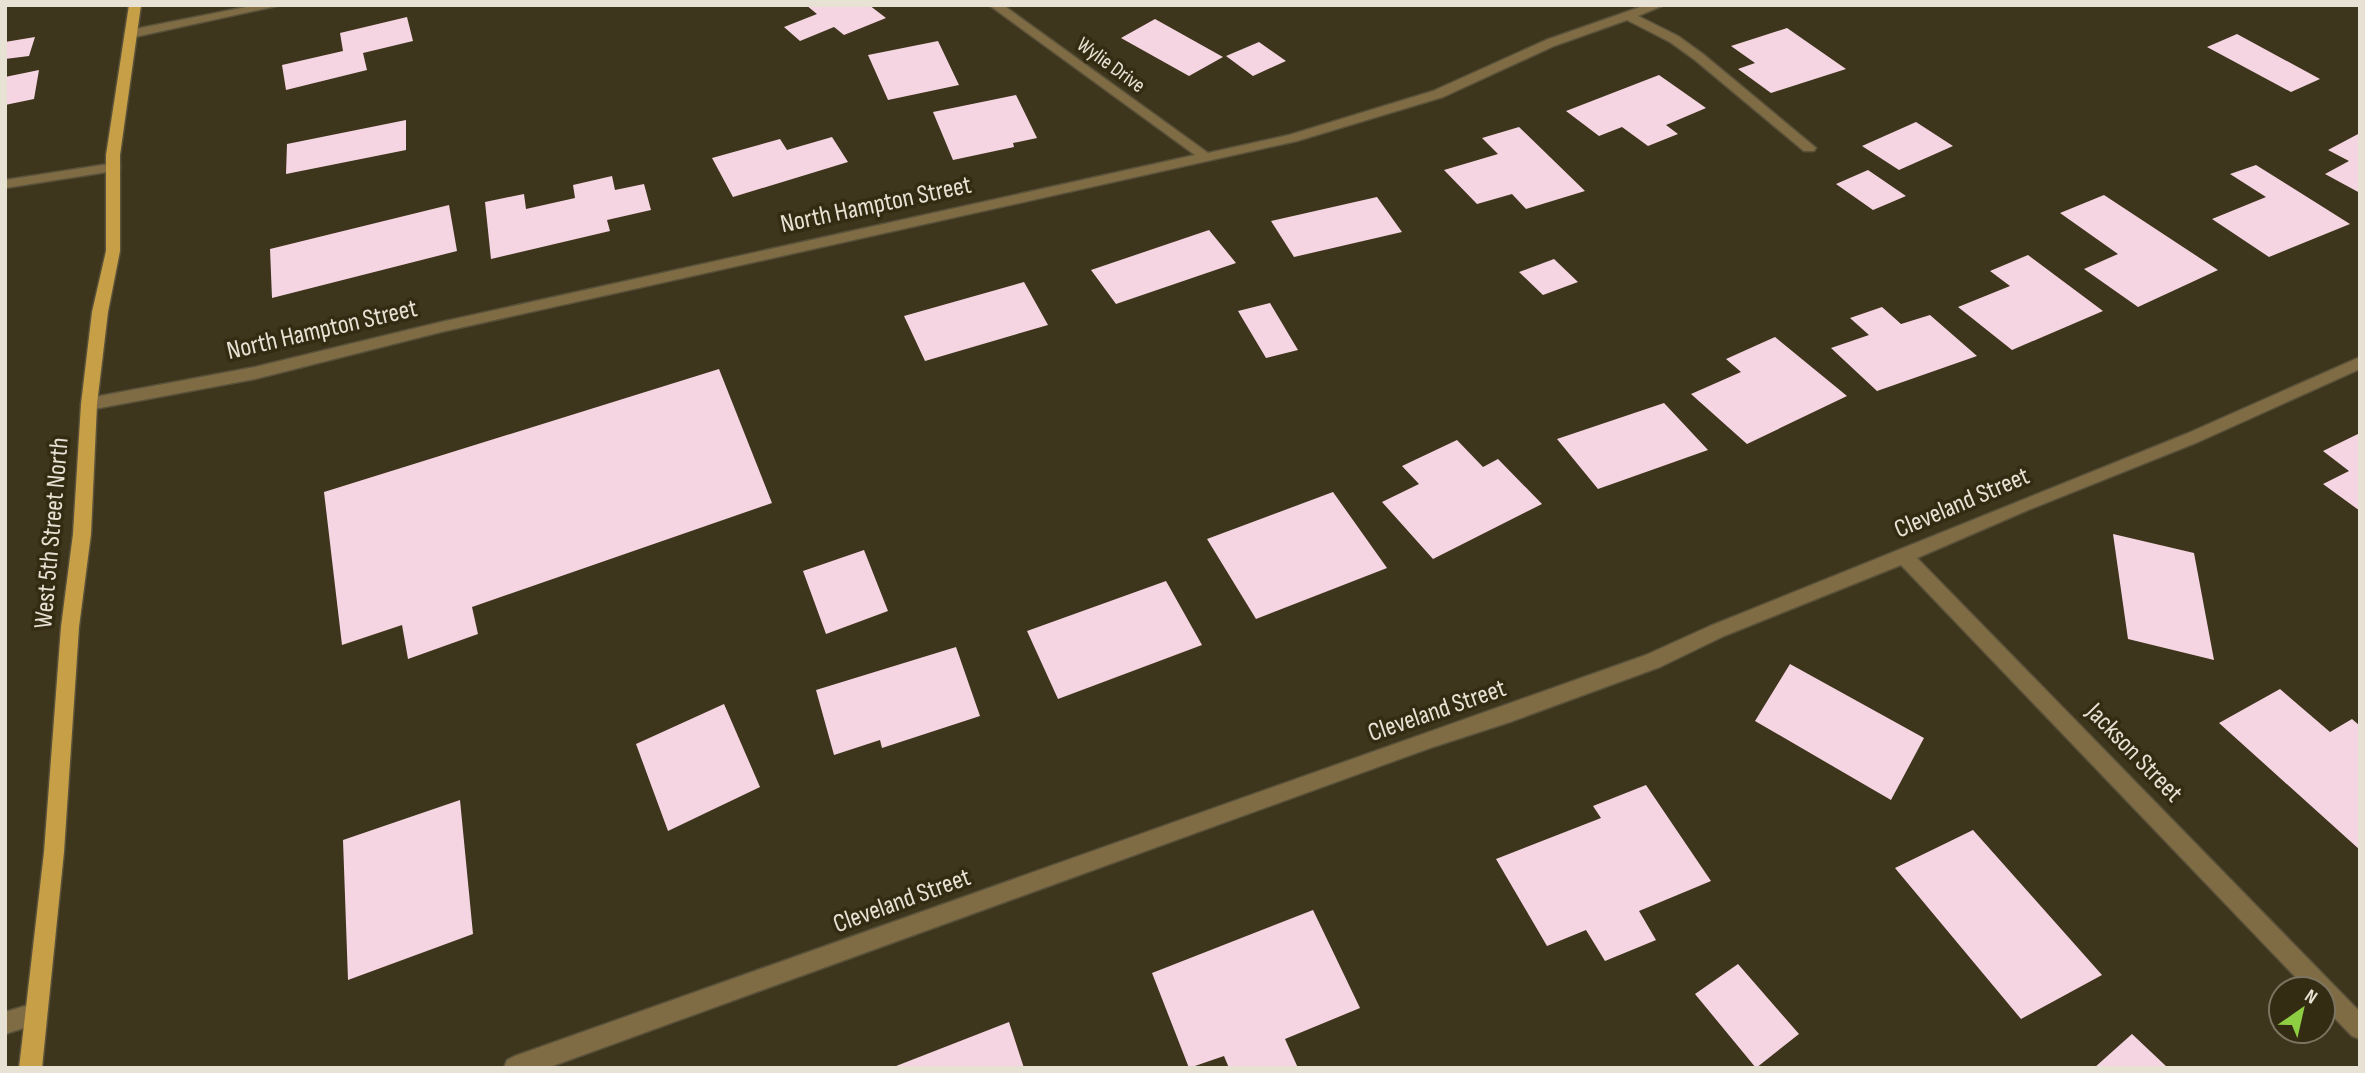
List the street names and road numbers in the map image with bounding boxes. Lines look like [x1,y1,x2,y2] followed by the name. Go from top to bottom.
[1072,32,1150,98] street label: Wylie Drive
[778,170,974,240] street label: North Hampton Street
[224,293,420,367] street label: North Hampton Street
[28,436,76,630] street label: West 5th Street North
[1890,461,2034,545] street label: Cleveland Street
[1364,673,1510,749] street label: Cleveland Street
[2079,696,2189,809] street label: Jackson Street
[829,862,975,940] street label: Cleveland Street

